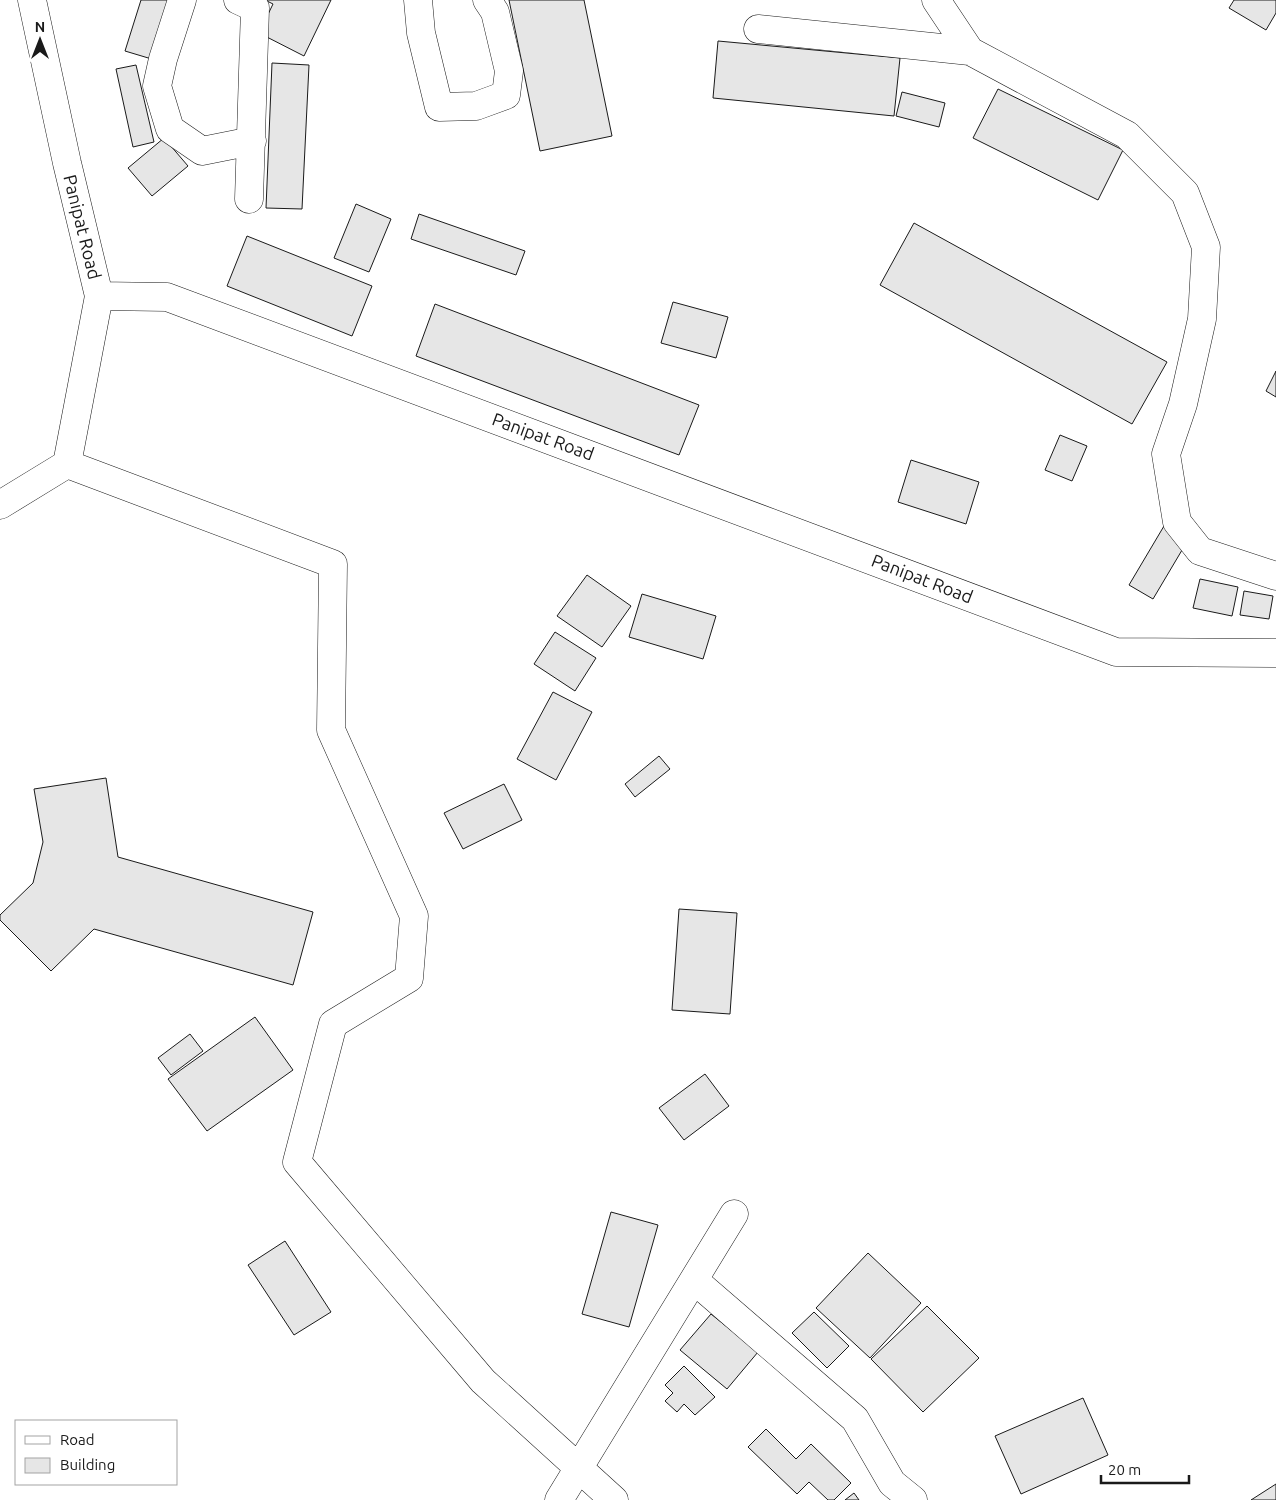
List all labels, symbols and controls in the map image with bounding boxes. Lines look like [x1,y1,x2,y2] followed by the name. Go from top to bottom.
[15,15,65,65] north arrow
[35,19,45,35] text: N
[60,172,106,281] street label: Panipat Road
[490,408,597,464] street label: Panipat Road
[869,550,976,607] street label: Panipat Road
[15,1420,178,1485] legend
[60,1431,95,1448] text: Road
[1101,1452,1188,1484] scale bar
[60,1456,115,1473] text: Building
[1108,1461,1141,1478] text: 20 m

